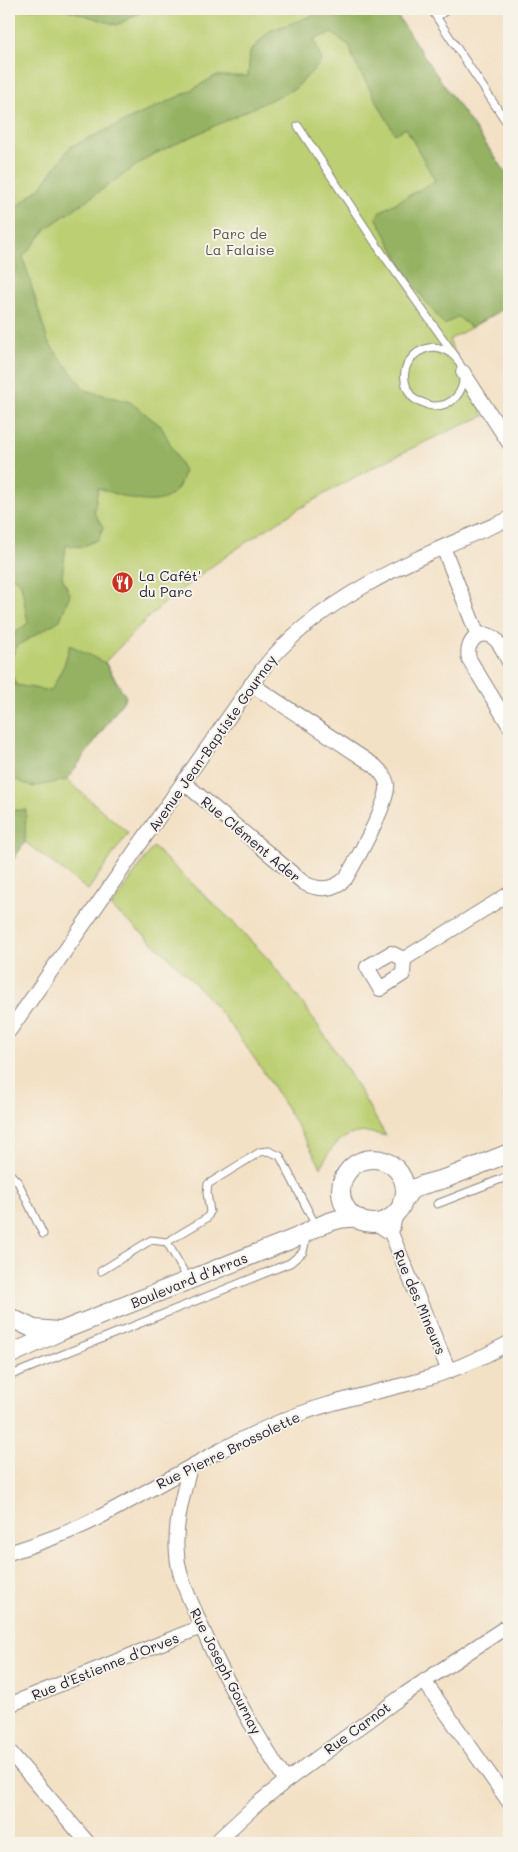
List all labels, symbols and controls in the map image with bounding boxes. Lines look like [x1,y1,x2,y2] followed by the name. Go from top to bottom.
[205,224,275,259] park label: Parc de La Falaise
[139,566,201,601] place label: La Cafét' du Parc
[111,571,135,595] restaurant icon: La Cafét' du Parc
[144,651,280,835] street label: Avenue Jean-Baptiste Gournay
[197,792,305,886] street label: Rue Clément Ader
[389,1247,451,1357] street label: Rue des Mineurs
[128,1248,250,1312] street label: Boulevard d'Arras
[153,1407,303,1493] street label: Rue Pierre Brossolette
[186,1605,266,1737] street label: Rue Joseph Gournay
[29,1628,181,1704] street label: Rue d'Estienne d'Orves
[320,1697,394,1759] street label: Rue Carnot

